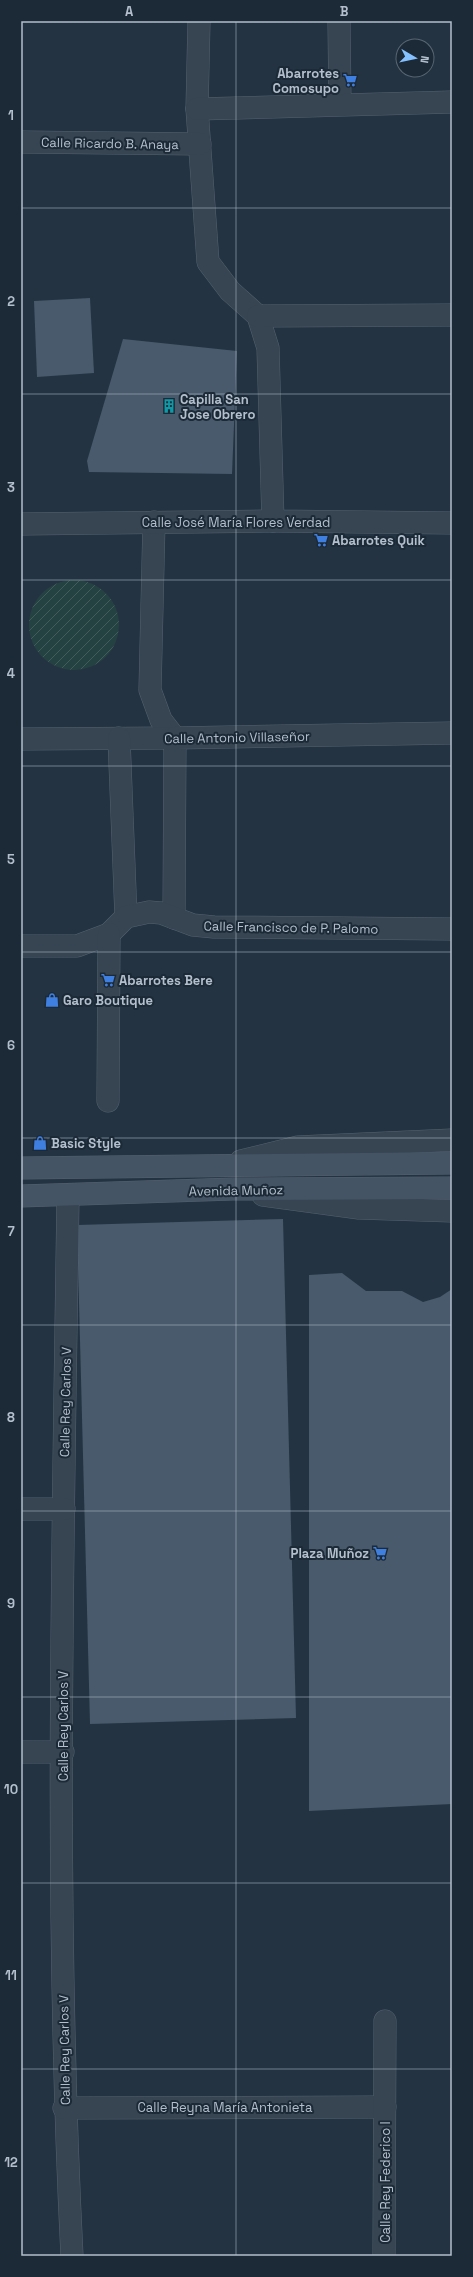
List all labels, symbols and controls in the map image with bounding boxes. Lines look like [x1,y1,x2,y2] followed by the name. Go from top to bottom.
[125,3,134,20] text: A
[340,3,349,20] text: B
[395,38,435,78] north arrow
[417,55,432,64] text: N
[273,65,339,97] place label: Abarrotes Comosupo
[342,72,358,88] supermarket icon: Abarrotes Comosupo
[8,107,14,124] text: 1
[41,134,180,153] street label: Calle Ricardo B. Anaya
[7,293,15,310] text: 2
[180,391,255,423] place label: Capilla San Jose Obrero
[161,398,177,414] building icon: Capilla San Jose Obrero
[7,479,15,496] text: 3
[142,514,330,531] street label: Calle José María Flores Verdad
[313,532,329,548] supermarket icon: Abarrotes Quik
[332,532,425,549] place label: Abarrotes Quik
[7,665,15,682] text: 4
[164,728,310,747] street label: Calle Antonio Villaseñor
[7,851,15,868] text: 5
[203,917,379,938] street label: Calle Francisco de P. Palomo
[100,972,116,988] supermarket icon: Abarrotes Bere
[119,972,213,989] place label: Abarrotes Bere
[44,992,60,1008] shop icon: Garo Boutique
[63,992,153,1009] place label: Garo Boutique
[7,1037,15,1054] text: 6
[32,1135,48,1151] shop icon: Basic Style
[51,1135,121,1152] place label: Basic Style
[189,1181,284,1200] street label: Avenida Muñoz
[7,1223,15,1240] text: 7
[56,1347,75,1457] street label: Calle Rey Carlos V
[7,1409,15,1426] text: 8
[291,1545,369,1562] place label: Plaza Muñoz
[372,1545,388,1561] supermarket icon: Plaza Muñoz
[7,1595,15,1612] text: 9
[55,1671,72,1781] street label: Calle Rey Carlos V
[4,1781,18,1798] text: 10
[5,1967,17,1984] text: 11
[55,1995,74,2105] street label: Calle Rey Carlos V
[137,2099,313,2116] street label: Calle Reyna María Antonieta
[377,2121,394,2243] street label: Calle Rey Federico I
[4,2154,18,2171] text: 12

